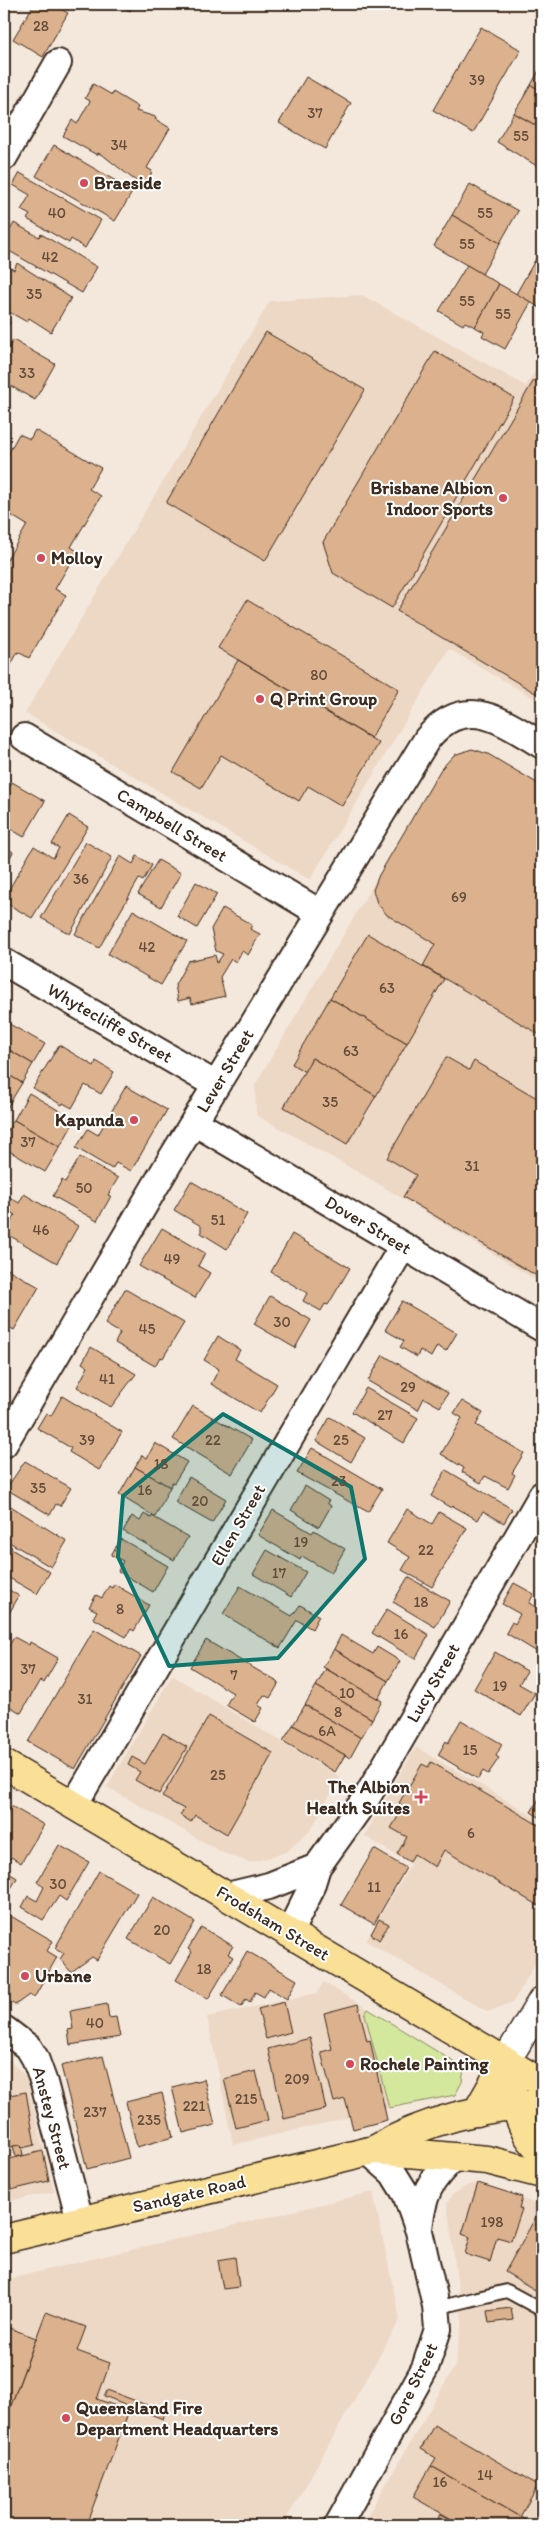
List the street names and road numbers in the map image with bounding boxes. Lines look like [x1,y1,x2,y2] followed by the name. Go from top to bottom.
[113,783,231,867] street label: Campbell Street
[44,978,177,1068] street label: Whytecliffe Street
[192,1025,259,1117] street label: Lever Street
[321,1191,415,1260] street label: Dover Street
[206,1480,270,1570] street label: Ellen Street
[402,1639,465,1726] street label: Lucy Street
[212,1881,334,1966] street label: Frodsham Street
[28,2064,76,2172] street label: Anstey Street
[130,2170,248,2218] street label: Sandgate Road
[384,2339,443,2429] street label: Gore Street

